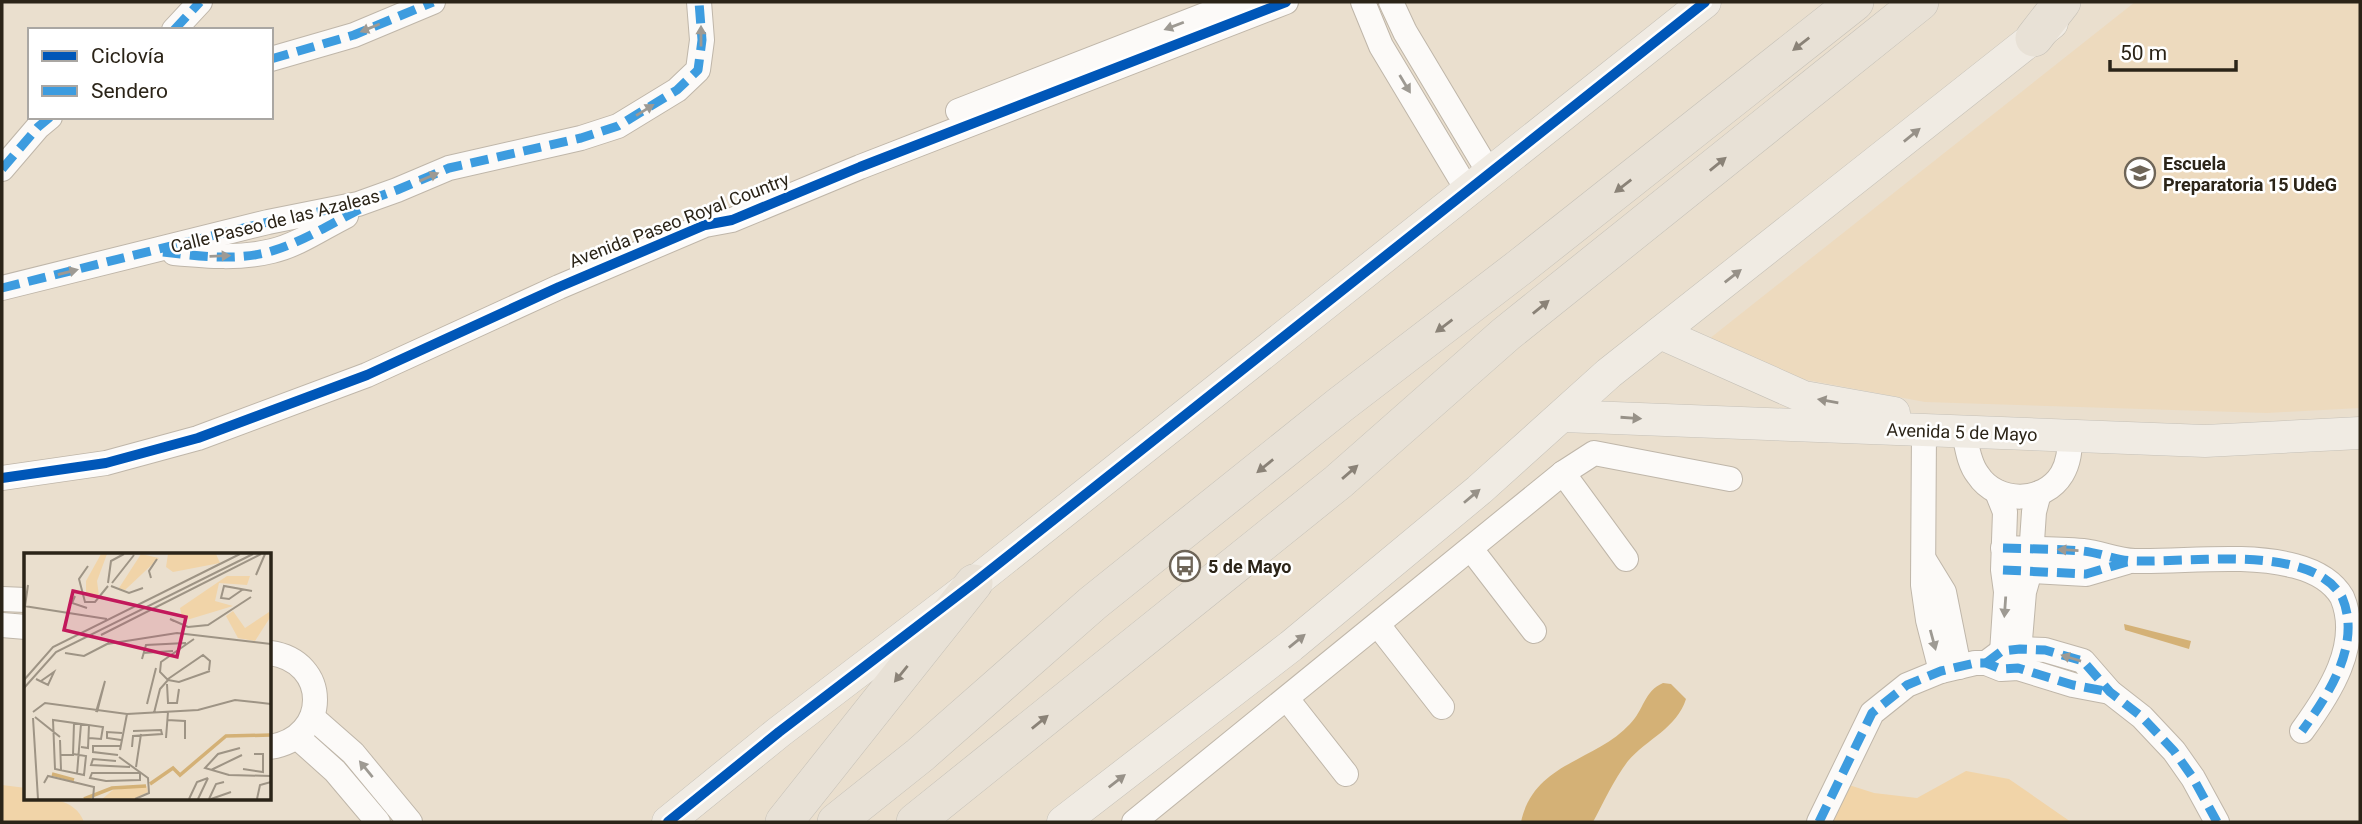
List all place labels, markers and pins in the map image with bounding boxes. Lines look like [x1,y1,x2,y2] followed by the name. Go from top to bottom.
[2163,153,2337,195] place label: Escuela Preparatoria 15 UdeG
[2123,156,2157,190] school or university icon: Escuela Preparatoria 15 UdeG
[1168,549,1202,583] bus stop icon: 5 de Mayo
[1208,556,1291,577] place label: 5 de Mayo

